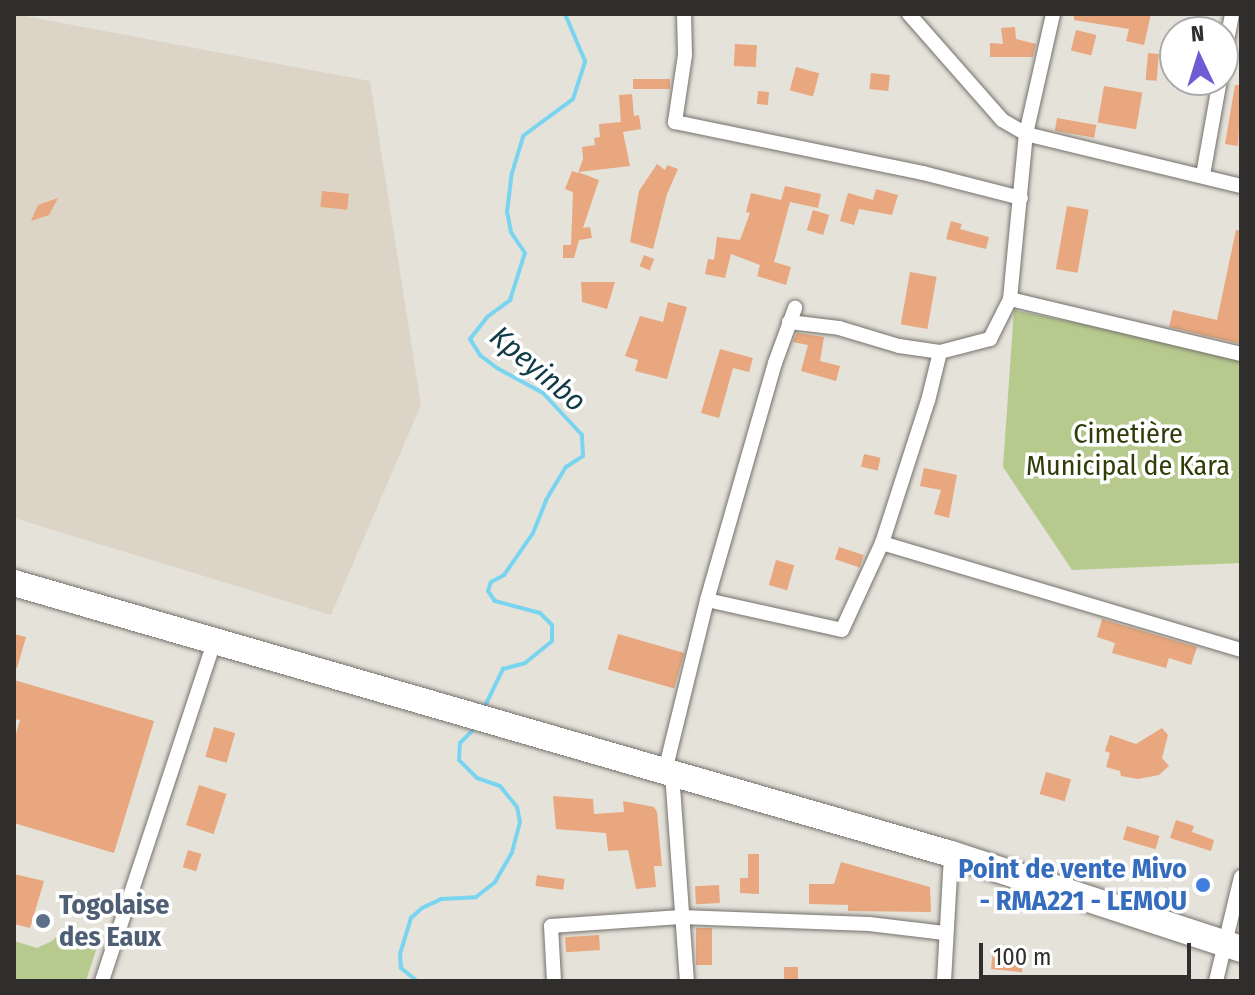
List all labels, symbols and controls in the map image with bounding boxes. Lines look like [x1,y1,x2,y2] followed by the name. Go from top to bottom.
[1159,16,1239,96] north arrow
[1190,20,1205,47] text: N
[483,319,593,419] water label: Kpeyinbo
[1026,417,1230,483] park label: Cimetière Municipal de Kara
[958,852,1187,918] place label: Point de vente Mivo - RMA221 - LEMOU
[1194,876,1212,894] marker: Point de vente Mivo - RMA221 - LEMOU
[59,888,170,954] place label: Togolaise des Eaux
[34,912,52,930] marker: Togolaise des Eaux
[983,927,1195,977] scale bar
[993,943,1051,971] text: 100 m

